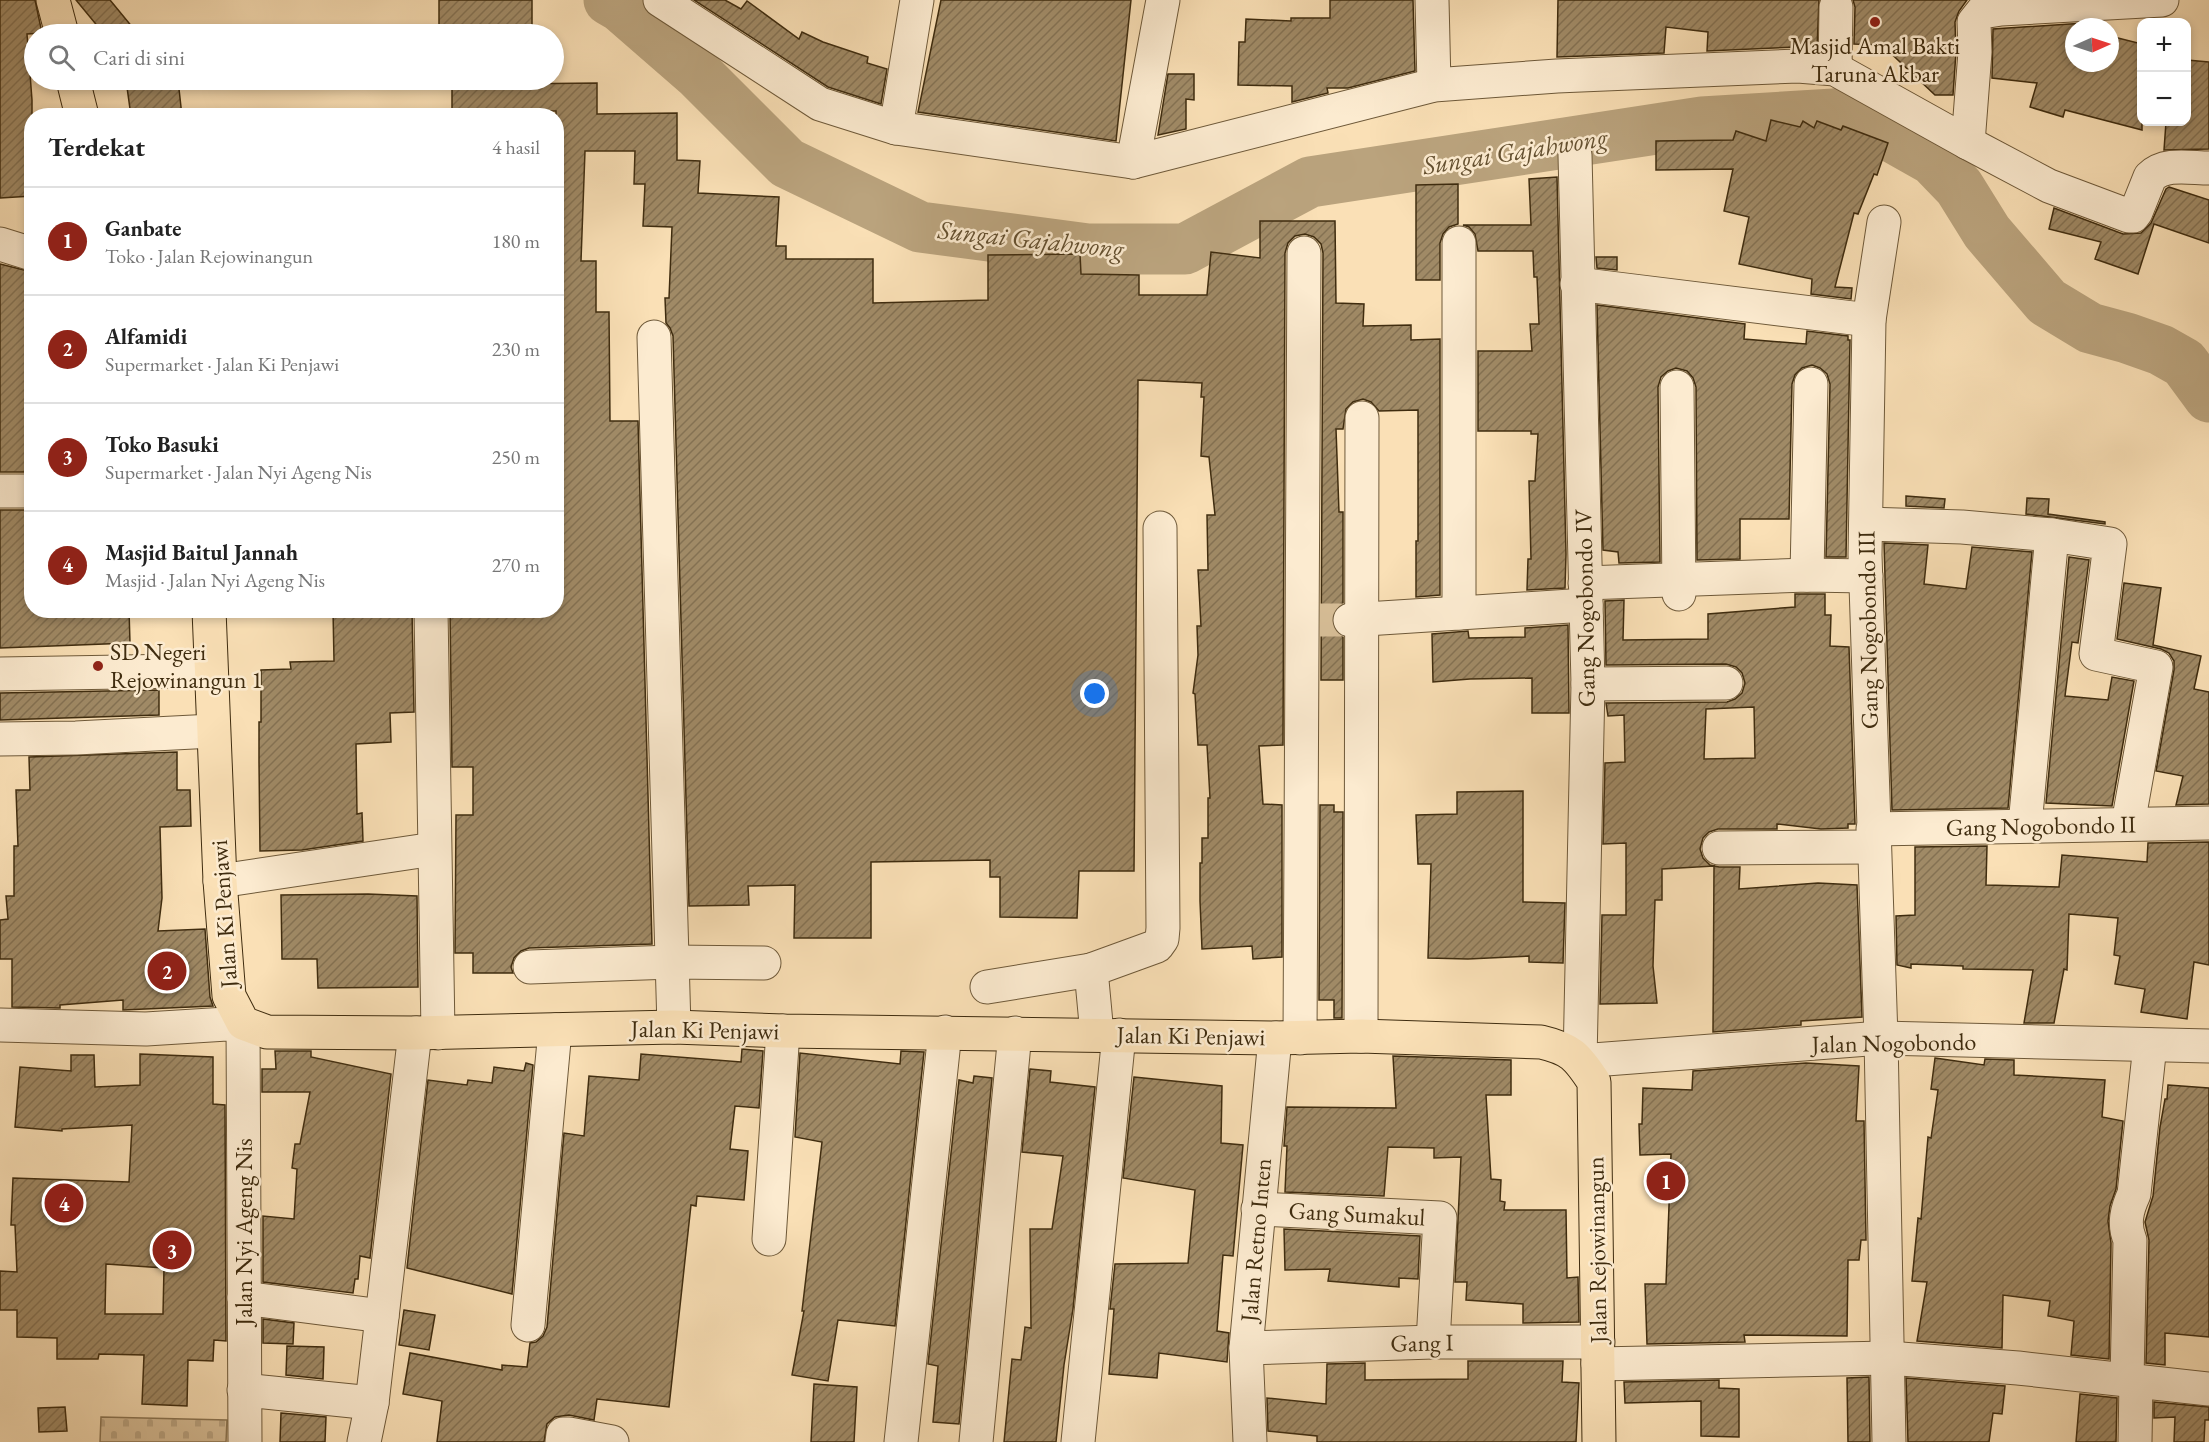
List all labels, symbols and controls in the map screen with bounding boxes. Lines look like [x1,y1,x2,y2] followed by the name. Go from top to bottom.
[1868,15,1882,29] marker: Masjid Amal Bakti Taruna Akbar
[2065,18,2119,72] north arrow
[2137,18,2191,126] map controls
[2137,18,2191,72] button: +
[24,24,564,90] search box
[1790,30,1960,89] place label: Masjid Amal Bakti Taruna Akbar
[45,41,78,74] icon: search
[93,43,185,72] text: Cari di sini
[2137,72,2191,126] button: −
[1419,119,1611,183] water label: Sungai Gajahwong
[48,130,145,164] text: Terdekat
[492,134,540,160] text: 4 hasil
[936,212,1127,266] water label: Sungai Gajahwong
[105,214,182,243] text: Ganbate
[62,228,73,254] text: 1
[492,228,540,254] text: 180 m
[105,243,313,269] text: Toko · Jalan Rejowinangun
[105,322,187,351] text: Alfamidi
[62,336,73,362] text: 2
[492,336,540,362] text: 230 m
[105,351,339,377] text: Supermarket · Jalan Ki Penjawi
[105,430,219,459] text: Toko Basuki
[62,444,73,470] text: 3
[492,444,540,470] text: 250 m
[105,459,372,485] text: Supermarket · Jalan Nyi Ageng Nis
[1567,508,1602,707] street label: Gang Nogobondo IV
[1850,531,1885,729] street label: Gang Nogobondo III
[105,538,298,567] text: Masjid Baitul Jannah
[62,552,73,578] text: 4
[492,552,540,578] text: 270 m
[105,567,325,593] text: Masjid · Jalan Nyi Ageng Nis
[110,636,263,695] place label: SD Negeri Rejowinangun 1
[91,659,105,673] marker: SD Negeri Rejowinangun 1
[1080,679,1109,708] your location
[1946,808,2136,843] street label: Gang Nogobondo II
[203,839,244,991] street label: Jalan Ki Penjawi
[148,948,186,994] pin: 2
[628,1013,780,1046] street label: Jalan Ki Penjawi
[1114,1019,1266,1052] street label: Jalan Ki Penjawi
[1809,1026,1977,1059] street label: Jalan Nogobondo
[228,1138,259,1328] street label: Jalan Nyi Ageng Nis
[1233,1156,1278,1325] street label: Jalan Retno Inten
[1579,1156,1614,1346] street label: Jalan Rejowinangun
[1646,1158,1686,1204] pin: 1
[44,1180,84,1226] pin: 4
[1288,1194,1426,1233] street label: Gang Sumakul
[152,1228,192,1272] pin: 3
[1390,1326,1454,1359] street label: Gang I

